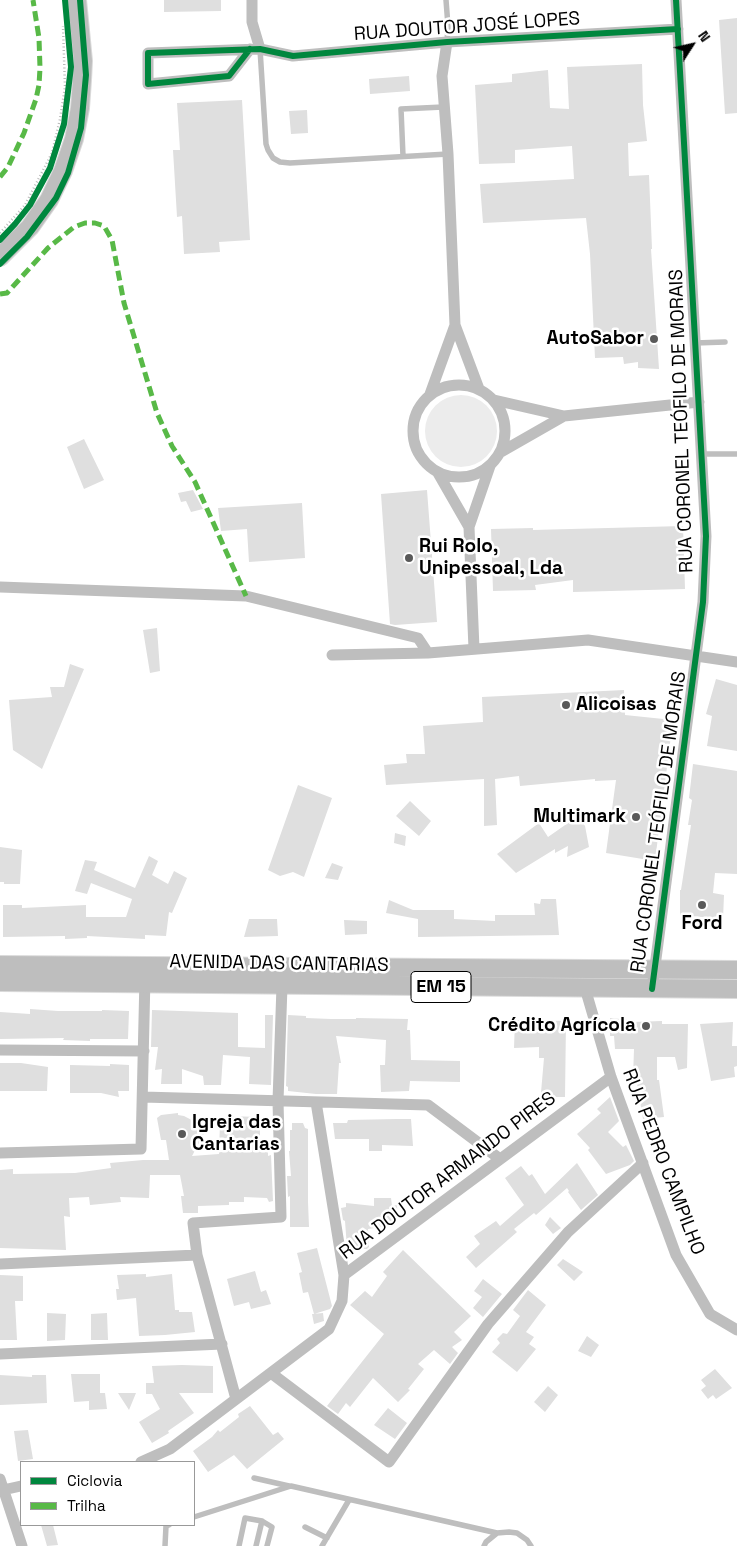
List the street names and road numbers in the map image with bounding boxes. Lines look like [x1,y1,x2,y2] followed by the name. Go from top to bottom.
[353,8,581,46] street label: RUA DOUTOR JOSÉ LOPES
[665,269,699,573] street label: RUA CORONEL TEÓFILO DE MORAIS
[627,670,691,974] street label: RUA CORONEL TEÓFILO DE MORAIS
[169,951,389,977] street label: AVENIDA DAS CANTARIAS
[411,972,471,1002] road number: EM 15
[617,1066,709,1258] street label: RUA PEDRO CAMPILHO
[335,1087,561,1265] street label: RUA DOUTOR ARMANDO PIRES

